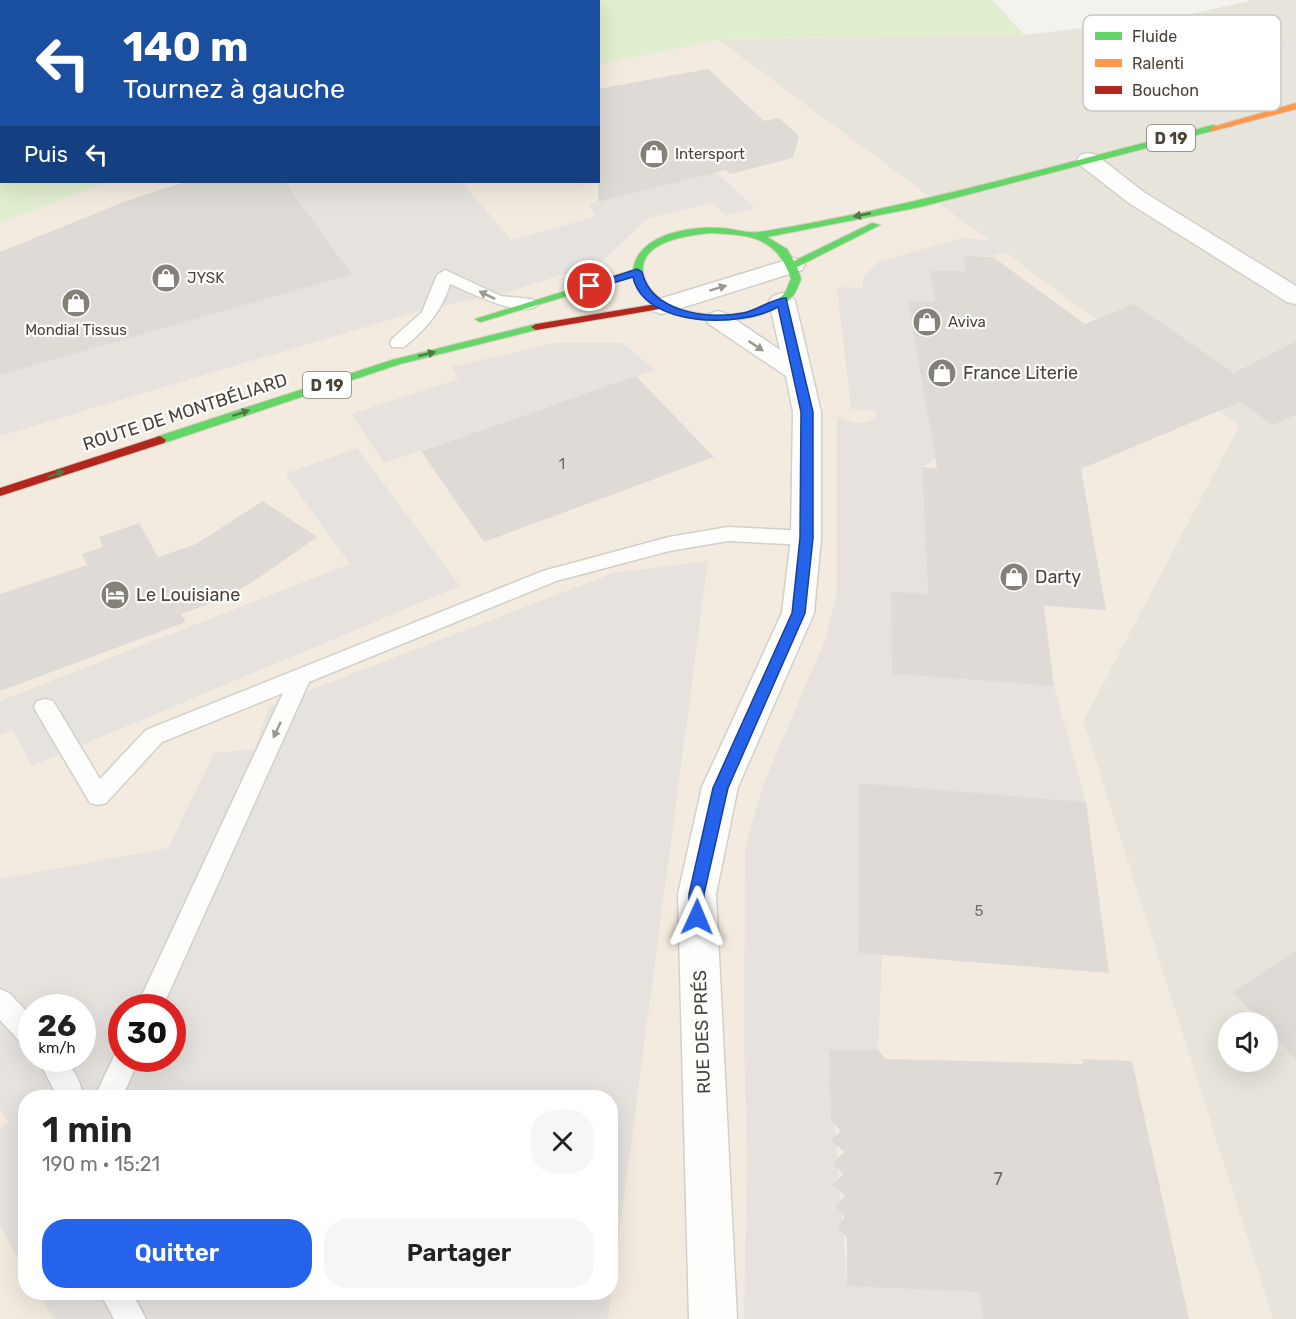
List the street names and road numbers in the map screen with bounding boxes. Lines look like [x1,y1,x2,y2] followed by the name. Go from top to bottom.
[1147,125,1195,151] road number: D 19
[80,369,290,455] street label: ROUTE DE MONTBÉLIARD
[303,372,351,398] road number: D 19
[689,970,715,1094] street label: RUE DES PRÉS

